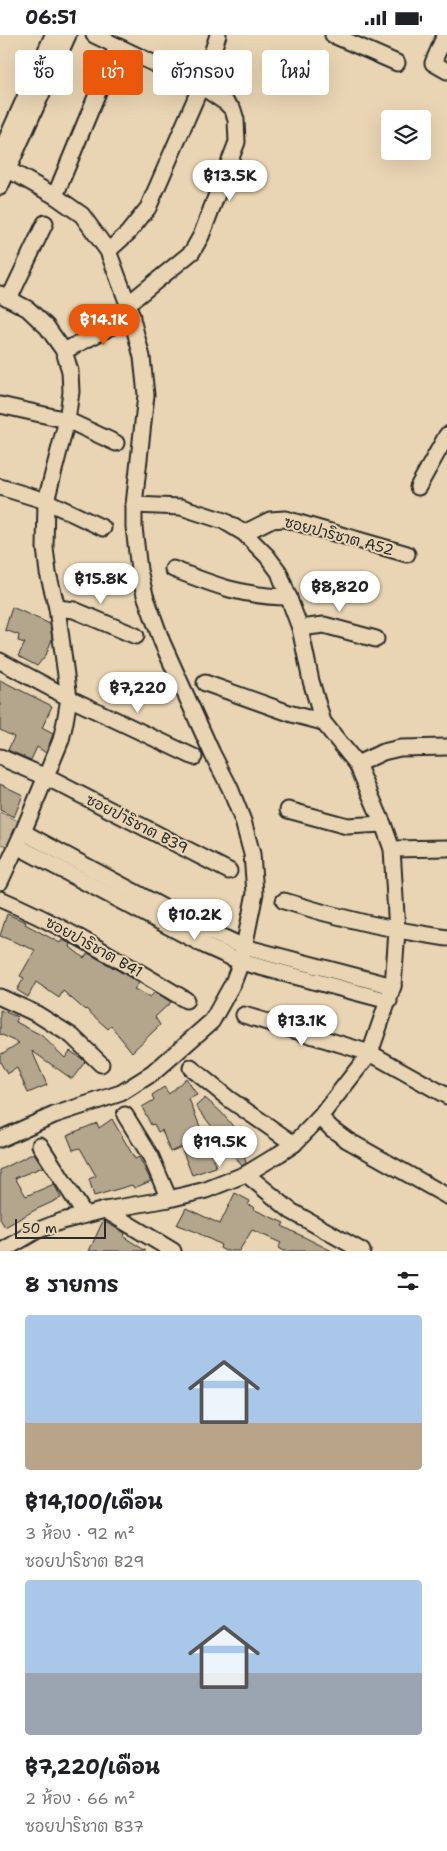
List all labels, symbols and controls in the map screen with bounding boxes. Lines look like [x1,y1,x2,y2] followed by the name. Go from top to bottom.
[25,5,77,30] text: 06:51
[15,50,73,95] chip: ซื้อ
[83,50,143,95] chip: เช่า
[153,50,252,95] chip: ตัวกรอง
[262,50,329,95] chip: ใหม่
[381,110,431,160] map controls
[381,110,431,160] button: layers
[189,159,271,202] pin: ฿13.5K
[203,165,257,186] text: ฿13.5K
[63,303,145,346] pin: ฿14.1K
[80,309,128,330] text: ฿14.1K
[282,512,396,560] street label: ซอยปาริชาต A52
[60,563,142,605] pin: ฿15.8K
[74,568,128,589] text: ฿15.8K
[299,571,381,613] pin: ฿8,820
[311,576,369,597] text: ฿8,820
[97,671,179,714] pin: ฿7,220
[109,677,167,698] text: ฿7,220
[83,790,191,858] street label: ซอยปาริชาต B39
[154,899,236,941] pin: ฿10.2K
[168,904,222,925] text: ฿10.2K
[42,912,146,982] street label: ซอยปาริชาต B41
[261,1005,343,1047] pin: ฿13.1K
[278,1010,326,1031] text: ฿13.1K
[179,1125,261,1168] pin: ฿19.5K
[193,1131,247,1152] text: ฿19.5K
[15,1216,106,1239] scale bar
[22,1219,57,1237] text: 50 m
[394,1267,422,1295] icon: filters
[25,1271,119,1299] text: 8 รายการ
[179,1347,269,1437] icon: home
[25,1488,163,1516] text: ฿14,100/เดือน
[25,1523,135,1544] text: 3 ห้อง · 92 m²
[25,1551,144,1572] text: ซอยปาริชาต B29
[179,1612,269,1702] icon: home
[25,1753,160,1781] text: ฿7,220/เดือน
[25,1788,135,1809] text: 2 ห้อง · 66 m²
[25,1816,144,1837] text: ซอยปาริชาต B37

